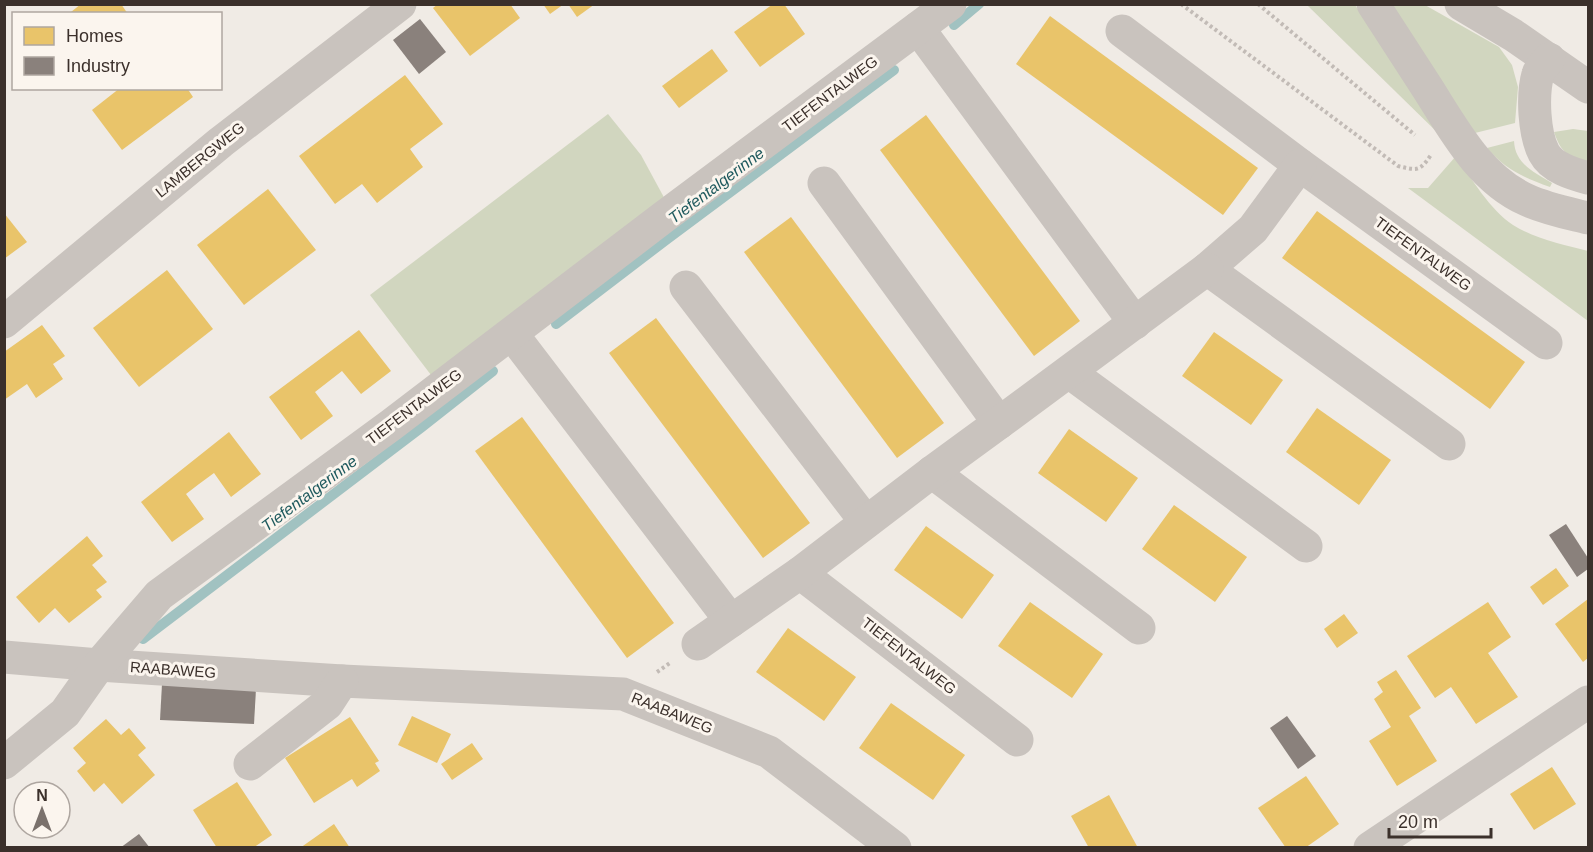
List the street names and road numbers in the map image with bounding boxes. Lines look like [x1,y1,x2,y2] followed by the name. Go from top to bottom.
[779,52,881,135] street label: TIEFENTALWEG
[152,119,247,201] street label: LAMBERGWEG
[1372,213,1475,294] street label: TIEFENTALWEG
[363,365,465,448] street label: TIEFENTALWEG
[859,614,960,698] street label: TIEFENTALWEG
[129,658,217,681] street label: RAABAWEG
[629,689,715,737] street label: RAABAWEG

